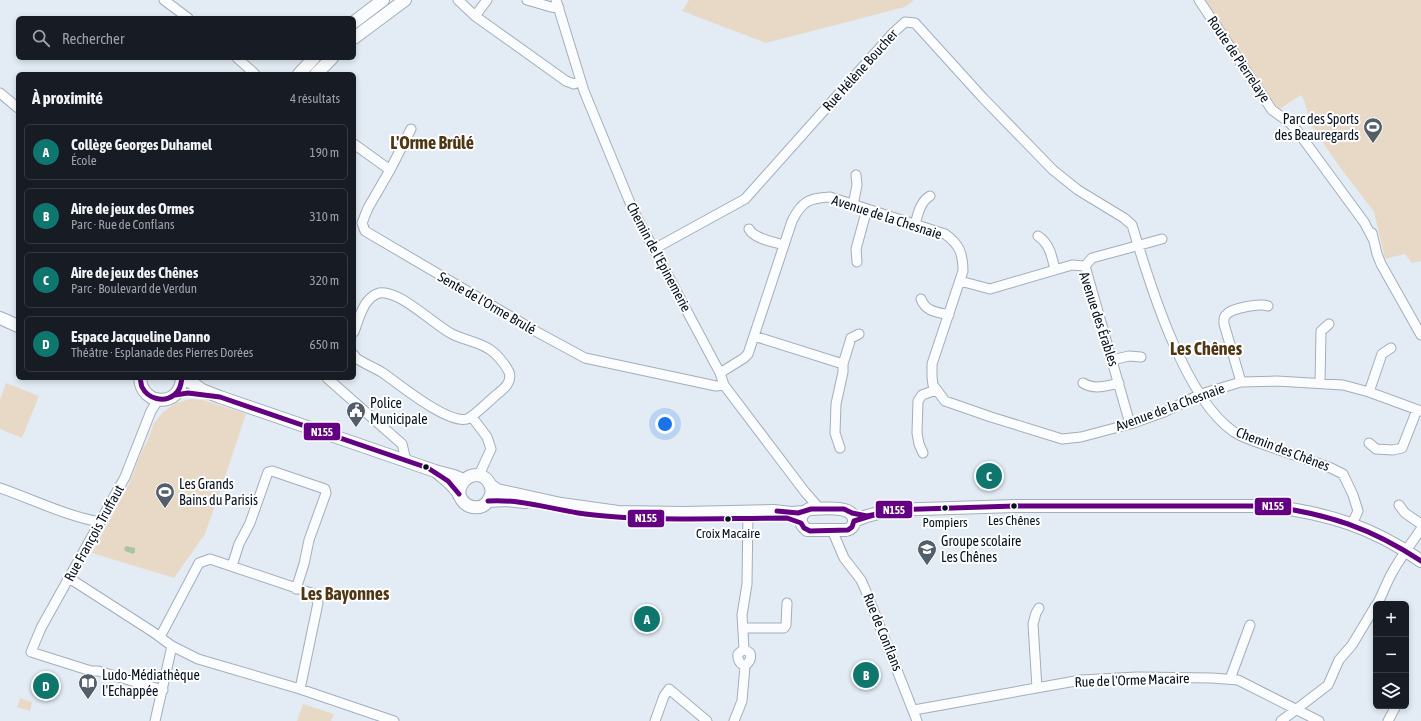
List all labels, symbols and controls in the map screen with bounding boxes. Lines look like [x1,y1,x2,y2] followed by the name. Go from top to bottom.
[1204,13,1274,105] street label: Route de Pierrelaye
[16,16,356,60] search box
[819,25,901,114] street label: Rue Hélène Boucher
[30,27,52,49] icon: search
[62,30,124,47] text: Rechercher
[32,88,103,108] text: À proximité
[290,91,340,106] text: 4 résultats
[1274,111,1359,143] place label: Parc des Sports des Beauregards
[1362,116,1384,144] sports icon: Parc des Sports des Beauregards
[390,132,474,153] district label: L'Orme Brûlé
[71,136,212,153] text: Collège Georges Duhamel
[43,145,49,160] text: A
[310,145,339,160] text: 190 m
[71,153,97,168] text: École
[830,192,944,242] street label: Avenue de la Chesnaie
[71,200,194,217] text: Aire de jeux des Ormes
[623,200,695,314] street label: Chemin de l'Epinemerie
[43,209,49,224] text: B
[310,209,339,224] text: 310 m
[71,217,175,232] text: Parc · Rue de Conflans
[71,264,198,281] text: Aire de jeux des Chênes
[435,269,539,337] street label: Sente de l'Orme Brulé
[1076,270,1122,368] street label: Avenue des Érables
[43,273,49,288] text: C
[310,273,339,288] text: 320 m
[71,281,197,296] text: Parc · Boulevard de Verdun
[71,328,210,345] text: Espace Jacqueline Danno
[42,337,50,352] text: D
[310,337,339,352] text: 650 m
[1170,338,1243,359] district label: Les Chênes
[71,345,253,360] text: Théâtre · Esplanade des Pierres Dorées
[1113,380,1227,434] street label: Avenue de la Chesnaie
[370,395,428,427] place label: Police Municipale
[345,400,367,428] public building icon: Police Municipale
[655,414,675,434] your location
[303,422,341,441] line badge: N155
[1234,424,1332,474] street label: Chemin des Chênes
[311,426,333,438] text: N155
[976,461,1002,491] pin: C
[421,462,431,472] unlabelled marker
[179,476,258,508] place label: Les Grands Bains du Parisis
[154,481,176,509] sports icon: Les Grands Bains du Parisis
[61,482,127,584] street label: Rue François Truffaut
[1254,497,1292,516] line badge: N155
[875,500,913,519] line badge: N155
[1262,500,1284,512] text: N155
[1009,501,1019,511] marker: Les Chênes
[940,503,950,513] marker: Pompiers
[883,504,905,516] text: N155
[627,509,665,528] line badge: N155
[635,512,657,524] text: N155
[988,513,1040,528] place label: Les Chênes
[723,514,733,524] marker: Croix Macaire
[922,515,968,530] place label: Pompiers
[696,526,760,541] place label: Croix Macaire
[941,533,1021,565] place label: Groupe scolaire Les Chênes
[916,538,938,566] school or university icon: Groupe scolaire Les Chênes
[301,583,390,604] district label: Les Bayonnes
[860,591,906,673] street label: Rue de Conflans
[1373,601,1409,709] map controls
[1373,601,1409,637] button: +
[634,604,660,634] pin: A
[1373,637,1409,673] button: −
[853,660,879,690] pin: B
[102,667,200,699] place label: Ludo-Médiathèque l'Echappée
[1074,670,1190,690] street label: Rue de l'Orme Macaire
[33,671,59,701] pin: D
[77,672,99,700] library icon: Ludo-Médiathèque l'Echappée
[1373,673,1409,709] button: layers

